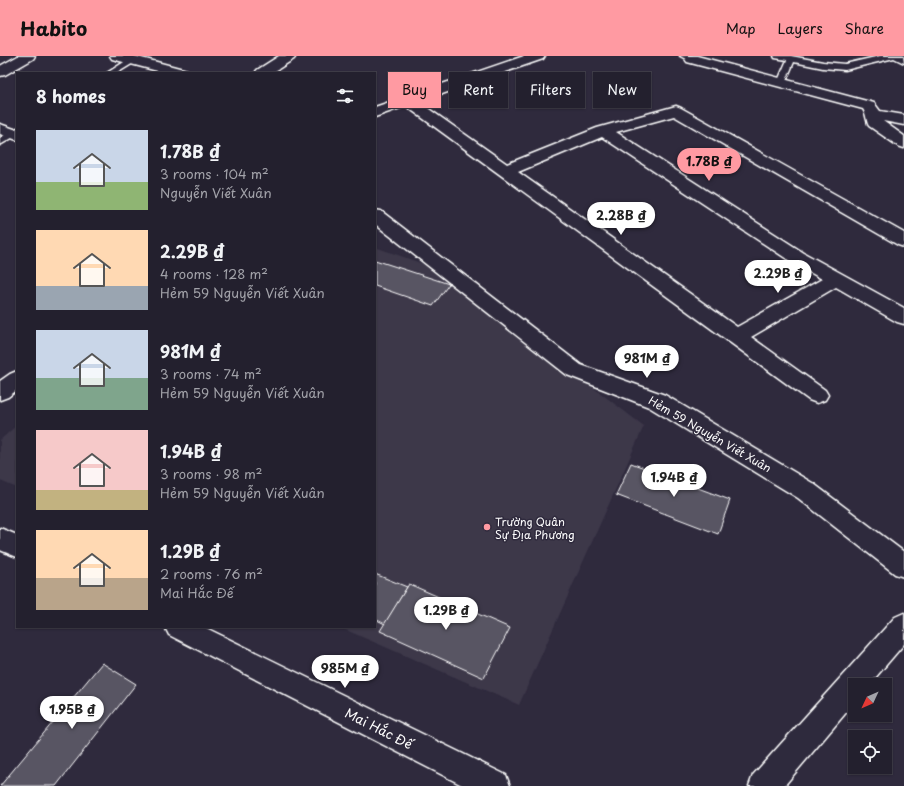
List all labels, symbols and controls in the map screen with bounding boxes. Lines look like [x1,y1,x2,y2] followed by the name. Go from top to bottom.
[20,14,87,42] text: Habito
[726,18,756,39] text: Map
[778,18,823,39] text: Layers
[845,18,884,39] text: Share
[388,72,441,108] chip: Buy
[449,72,508,108] chip: Rent
[516,72,585,108] chip: Filters
[593,72,651,108] chip: New
[36,83,106,109] text: 8 homes
[334,85,356,107] icon: filters
[160,138,220,164] text: 1.78B ₫
[68,146,116,194] icon: home
[672,148,746,182] pin: 1.78B ₫
[686,151,732,170] text: 1.78B ₫
[160,164,269,183] text: 3 rooms · 104 m²
[160,183,272,202] text: Nguyễn Viết Xuân
[584,202,658,236] pin: 2.28B ₫
[596,205,646,224] text: 2.28B ₫
[160,238,224,264] text: 2.29B ₫
[68,246,116,294] icon: home
[741,260,815,294] pin: 2.29B ₫
[754,263,802,282] text: 2.29B ₫
[160,264,268,283] text: 4 rooms · 128 m²
[160,283,325,302] text: Hẻm 59 Nguyễn Viết Xuân
[160,338,221,364] text: 981M ₫
[614,345,680,379] pin: 981M ₫
[68,346,116,394] icon: home
[624,348,670,367] text: 981M ₫
[160,364,262,383] text: 3 rooms · 74 m²
[160,383,325,402] text: Hẻm 59 Nguyễn Viết Xuân
[645,392,775,476] street label: Hẻm 59 Nguyễn Viết Xuân
[160,438,221,464] text: 1.94B ₫
[68,446,116,494] icon: home
[160,464,262,483] text: 3 rooms · 98 m²
[637,464,711,498] pin: 1.94B ₫
[651,467,697,486] text: 1.94B ₫
[160,483,325,502] text: Hẻm 59 Nguyễn Viết Xuân
[495,513,575,543] place label: Trường Quân Sự Địa Phương
[482,522,492,532] marker: Trường Quân Sự Địa Phương
[160,538,220,564] text: 1.29B ₫
[68,546,116,594] icon: home
[160,564,263,583] text: 2 rooms · 76 m²
[160,583,234,602] text: Mai Hắc Đế
[409,597,483,631] pin: 1.29B ₫
[423,600,469,619] text: 1.29B ₫
[312,655,378,689] pin: 985M ₫
[321,658,369,677] text: 985M ₫
[848,678,892,722] north arrow
[848,678,892,774] map controls
[35,696,109,730] pin: 1.95B ₫
[49,699,95,718] text: 1.95B ₫
[342,703,418,754] street label: Mai Hắc Đế
[848,730,892,774] button: locate

